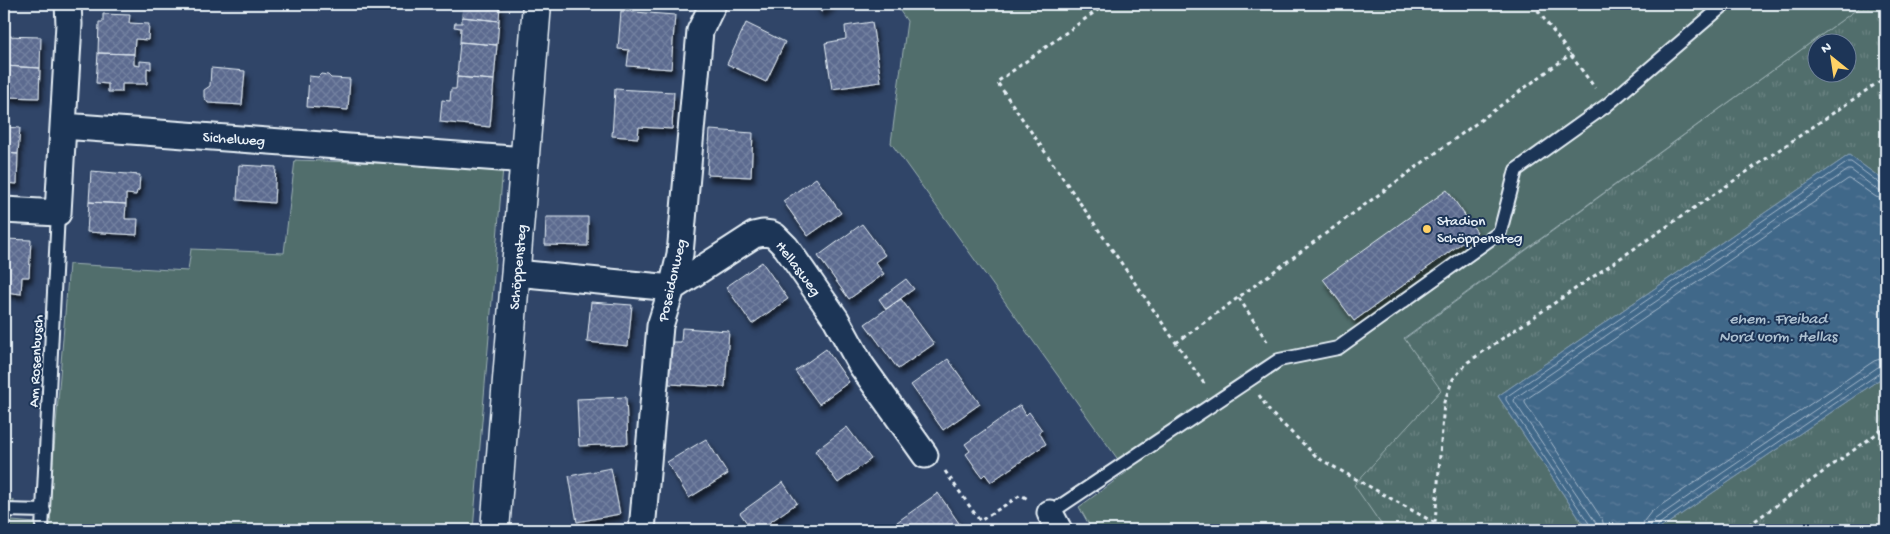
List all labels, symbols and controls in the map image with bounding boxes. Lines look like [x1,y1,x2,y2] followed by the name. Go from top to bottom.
[1808,32,1858,82] north arrow
[1819,39,1835,59] text: N
[202,129,266,151] street label: Sichelweg
[1437,213,1522,248] place label: Stadion Schöppensteg
[1421,223,1433,235] marker: Stadion Schöppensteg
[506,224,532,311] street label: Schöppensteg
[654,237,691,324] street label: Poseidonweg
[771,238,824,300] street label: Hellasweg
[1719,311,1839,348] water label: ehem. Freibad Nord vorm. Hellas
[26,314,48,408] street label: Am Rosenbusch

